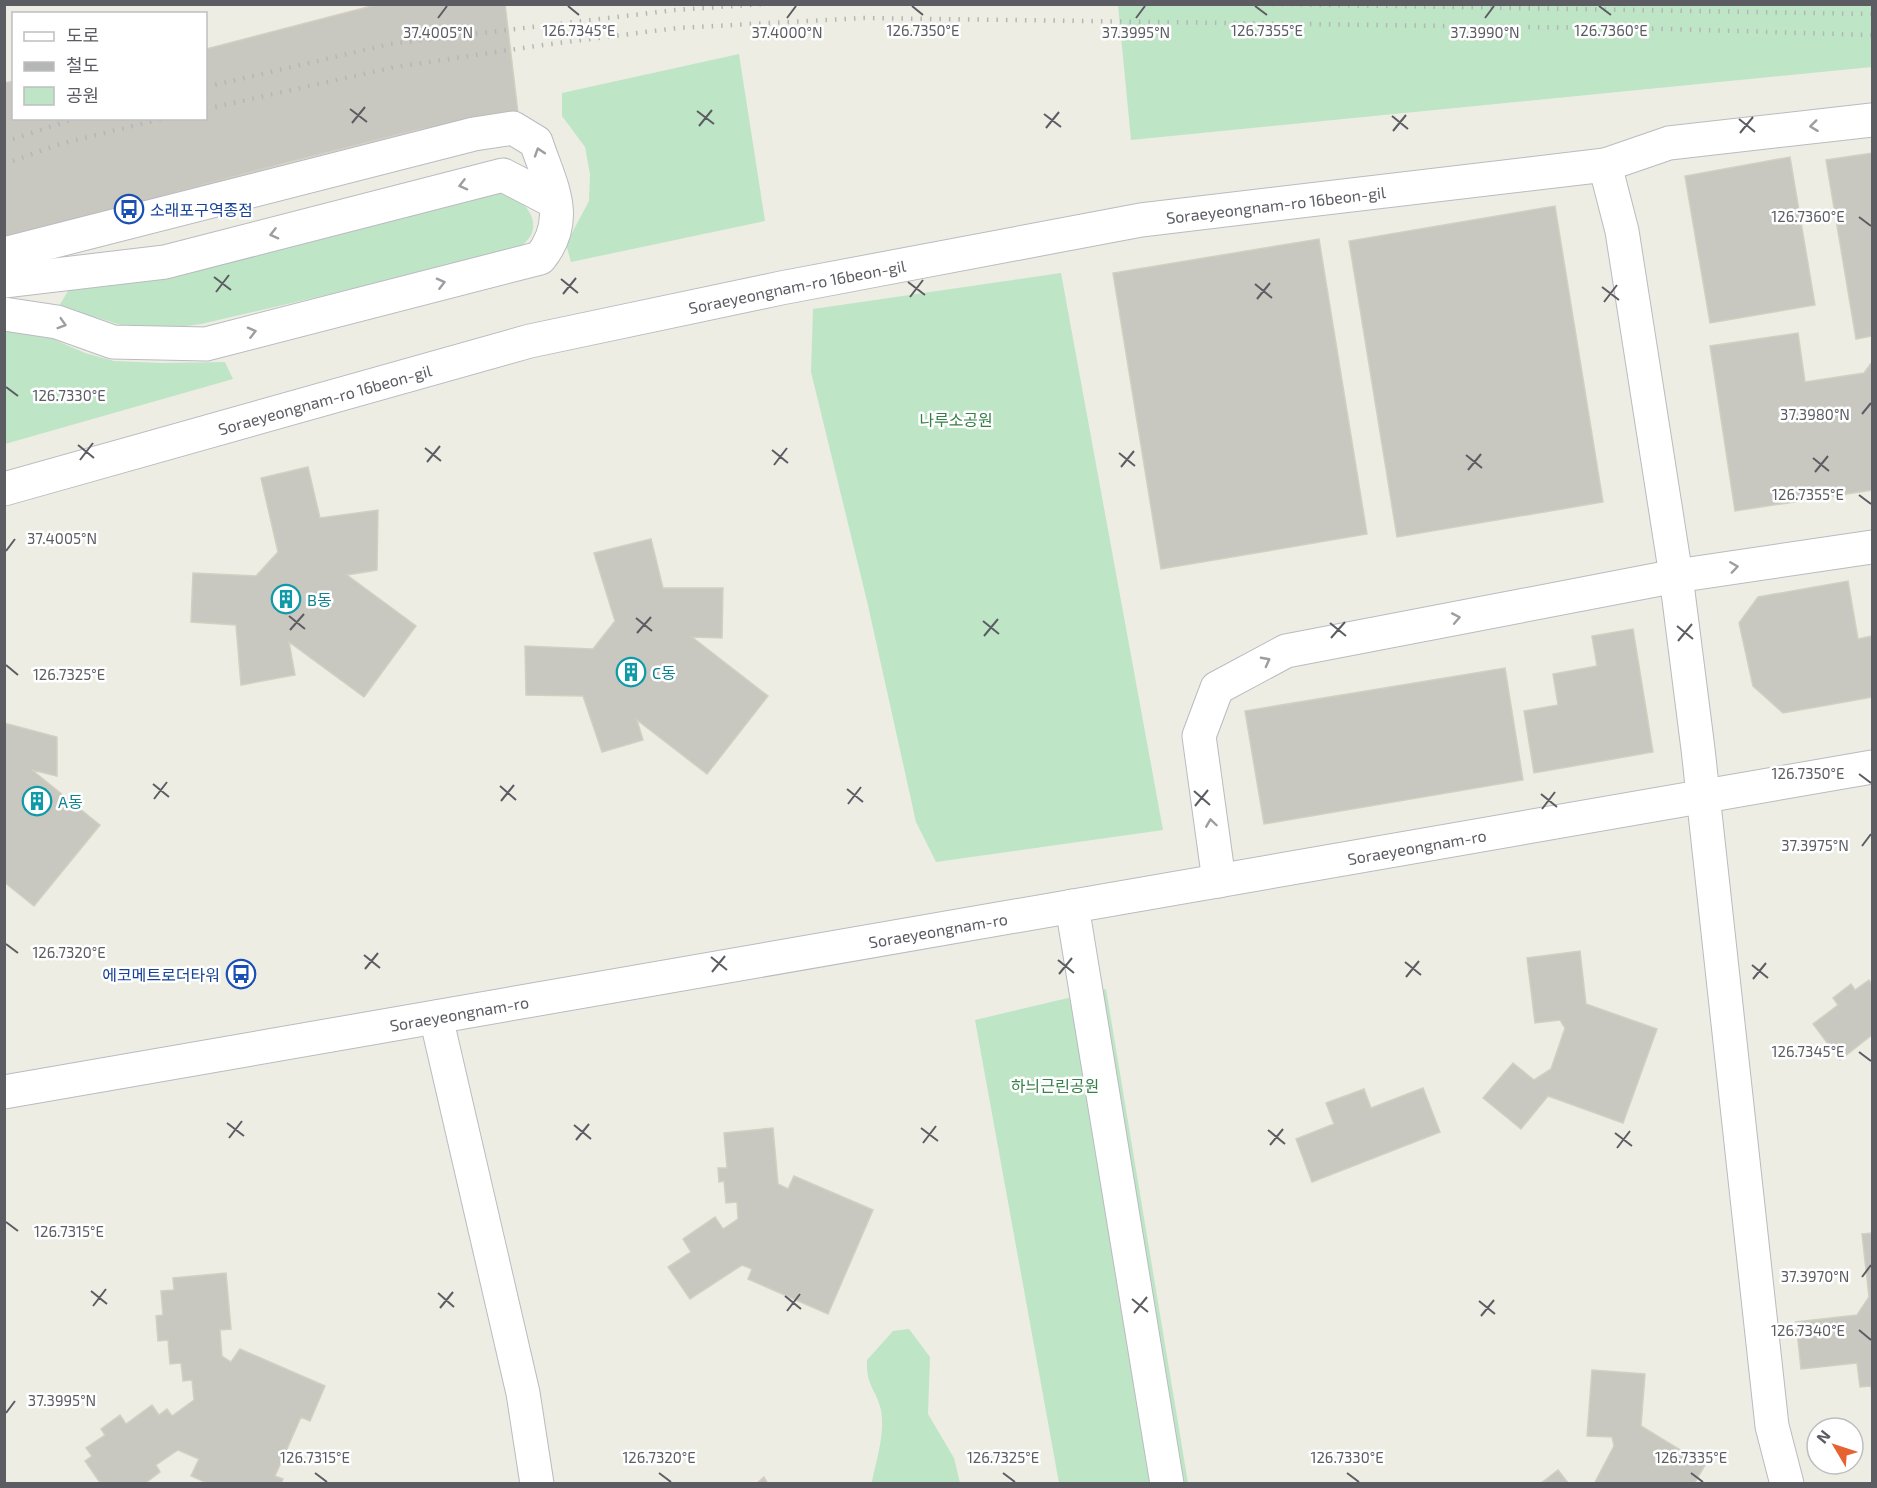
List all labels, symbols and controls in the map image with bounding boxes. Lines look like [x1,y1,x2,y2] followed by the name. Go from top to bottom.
[12,12,207,120] legend
[542,21,616,39] text: 126.7345°E
[887,21,959,39] text: 126.7350°E
[1231,21,1303,39] text: 126.7355°E
[1574,21,1648,39] text: 126.7360°E
[403,23,473,41] text: 37.4005°N
[751,23,823,41] text: 37.4000°N
[1102,23,1170,41] text: 37.3995°N
[1450,23,1520,41] text: 37.3990°N
[66,24,99,46] text: 도로
[66,54,99,76] text: 철도
[66,84,99,106] text: 공원
[1810,120,1819,132] one-way arrow
[534,147,547,158] one-way arrow
[458,178,468,191] one-way arrow
[1165,182,1387,226] street label: Soraeyeongnam-ro 16beon-gil
[113,193,145,225] bus stop icon: 소래포구역종점
[150,200,253,219] place label: 소래포구역종점
[1771,207,1845,225] text: 126.7360°E
[269,226,279,239] one-way arrow
[687,255,907,317] street label: Soraeyeongnam-ro 16beon-gil
[435,278,446,290] one-way arrow
[56,317,67,329] one-way arrow
[247,326,257,339] one-way arrow
[216,360,434,438] street label: Soraeyeongnam-ro 16beon-gil
[32,386,106,404] text: 126.7330°E
[1780,405,1850,423] text: 37.3980°N
[919,410,993,429] park label: 나루소공원
[1772,485,1844,503] text: 126.7355°E
[27,529,97,547] text: 37.4005°N
[1730,562,1739,574] one-way arrow
[270,583,302,615] building icon: B동
[307,590,332,609] place label: B동
[1450,612,1460,625] one-way arrow
[615,656,647,688] building icon: C동
[1260,657,1271,668] one-way arrow
[652,663,676,682] place label: C동
[33,665,105,683] text: 126.7325°E
[1772,764,1844,782] text: 126.7350°E
[21,785,53,817] building icon: A동
[58,792,83,811] place label: A동
[1205,818,1217,827] one-way arrow
[1346,825,1488,868] street label: Soraeyeongnam-ro
[1781,836,1849,854] text: 37.3975°N
[867,908,1009,951] street label: Soraeyeongnam-ro
[32,943,106,961] text: 126.7320°E
[225,958,257,990] bus stop icon: 에코메트로더타워
[102,965,220,984] place label: 에코메트로더타워
[388,991,530,1034] street label: Soraeyeongnam-ro
[1771,1042,1845,1060] text: 126.7345°E
[1011,1076,1099,1095] park label: 하늬근린공원
[34,1222,104,1240] text: 126.7315°E
[1781,1267,1849,1285] text: 37.3970°N
[1771,1321,1845,1339] text: 126.7340°E
[28,1391,96,1409] text: 37.3995°N
[1805,1416,1865,1476] north arrow
[1812,1426,1834,1447] text: N
[280,1448,350,1466] text: 126.7315°E
[622,1448,696,1466] text: 126.7320°E
[967,1448,1039,1466] text: 126.7325°E
[1310,1448,1384,1466] text: 126.7330°E
[1655,1448,1727,1466] text: 126.7335°E

